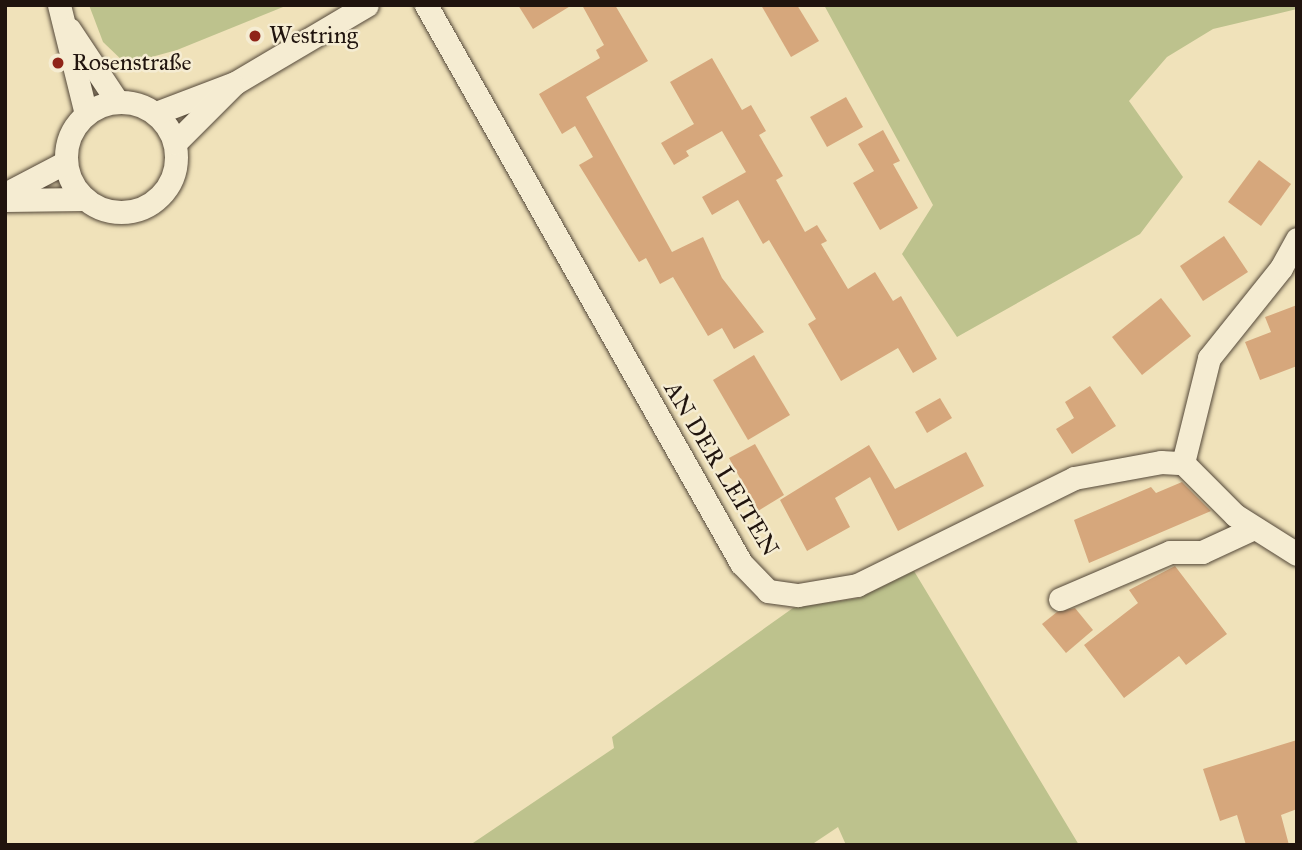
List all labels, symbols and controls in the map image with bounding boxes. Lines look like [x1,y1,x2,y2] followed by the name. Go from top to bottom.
[269,22,358,50] place label: Westring
[247,28,263,44] marker: Westring
[72,49,192,77] place label: Rosenstraße
[50,55,66,71] marker: Rosenstraße
[657,376,785,562] street label: AN DER LEITEN

